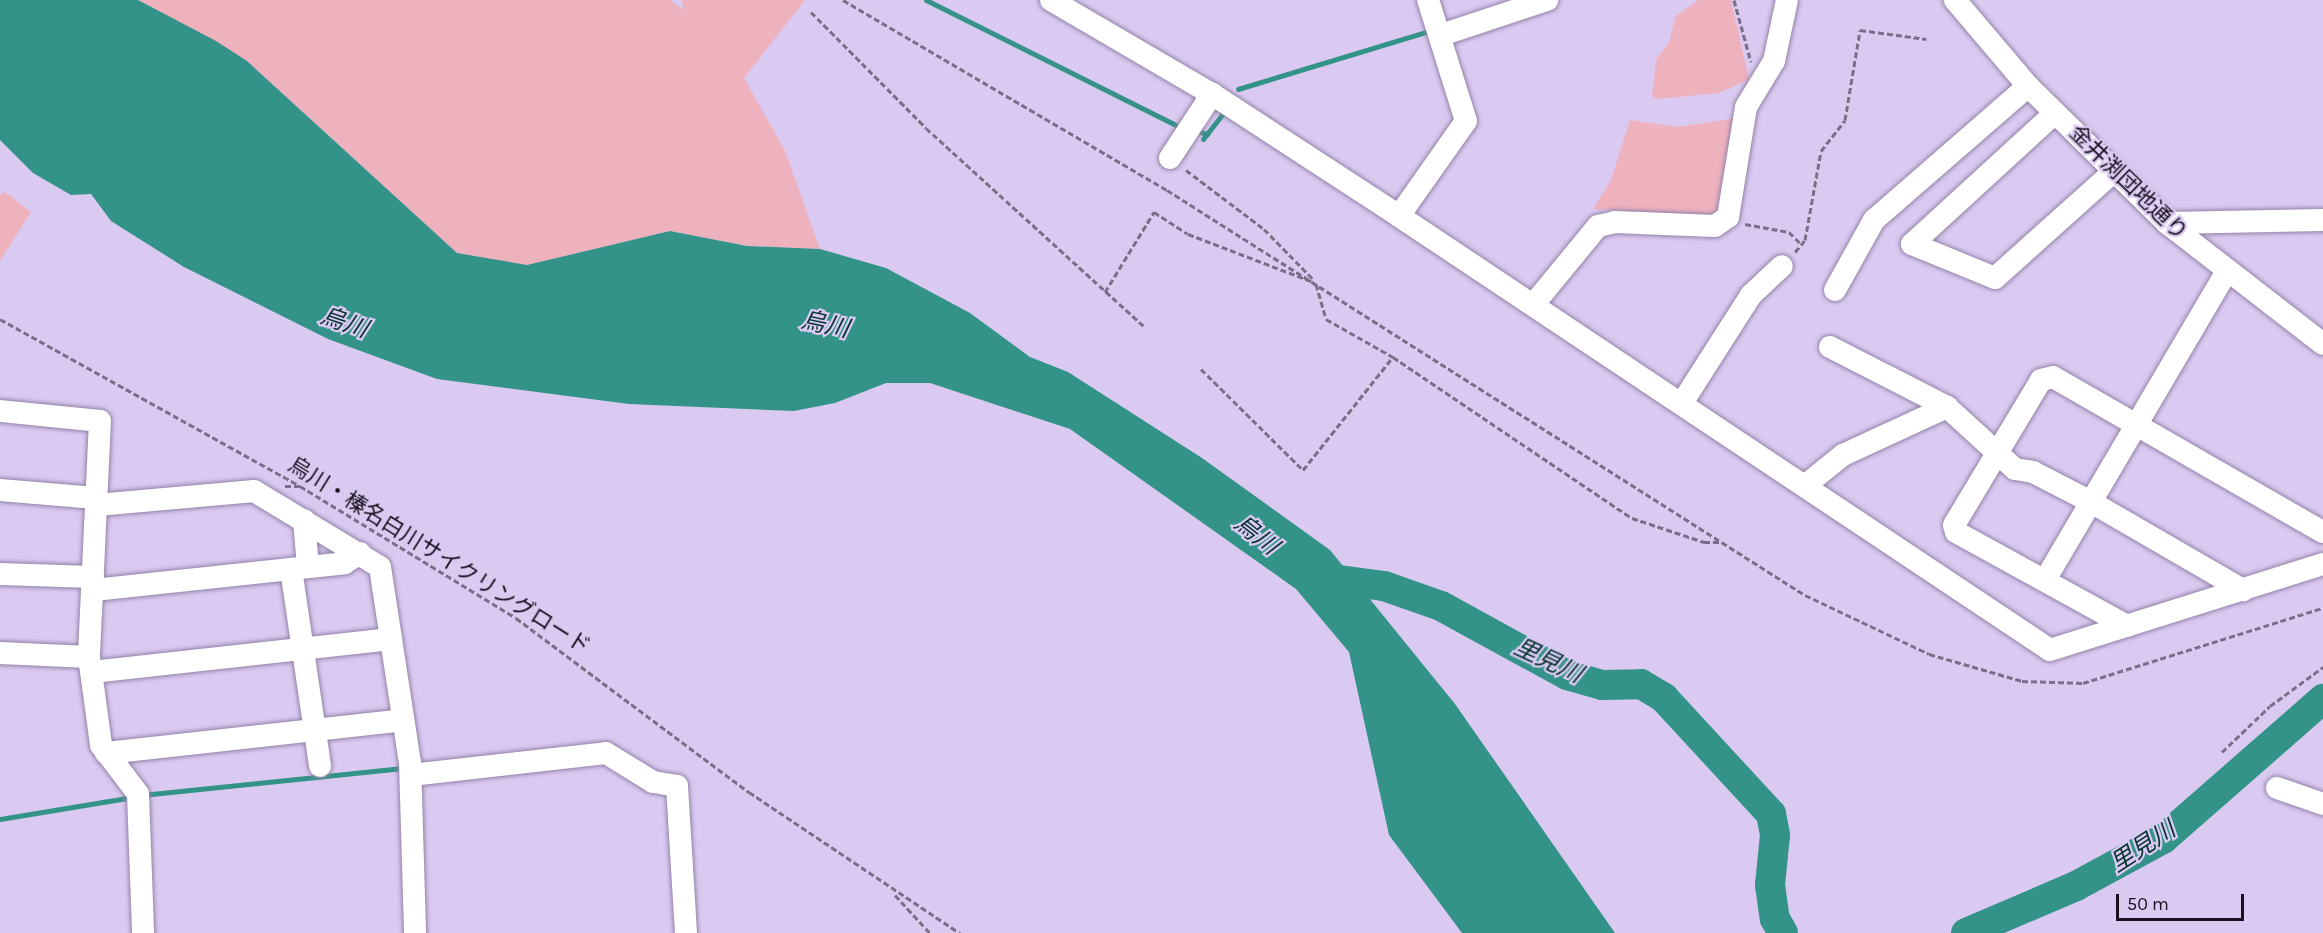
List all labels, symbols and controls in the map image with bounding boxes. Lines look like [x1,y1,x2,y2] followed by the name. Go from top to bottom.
[2063,120,2193,246] street label: 金井渕団地通り
[317,302,371,344] water label: 烏川
[799,306,851,344] water label: 烏川
[283,452,595,660] street label: 烏川・榛名白川サイクリングロード
[1228,509,1284,561] water label: 烏川
[1509,633,1587,689] water label: 里見川
[2105,815,2181,879] water label: 里見川
[2119,882,2246,920] scale bar
[2127,893,2169,915] text: 50 m

